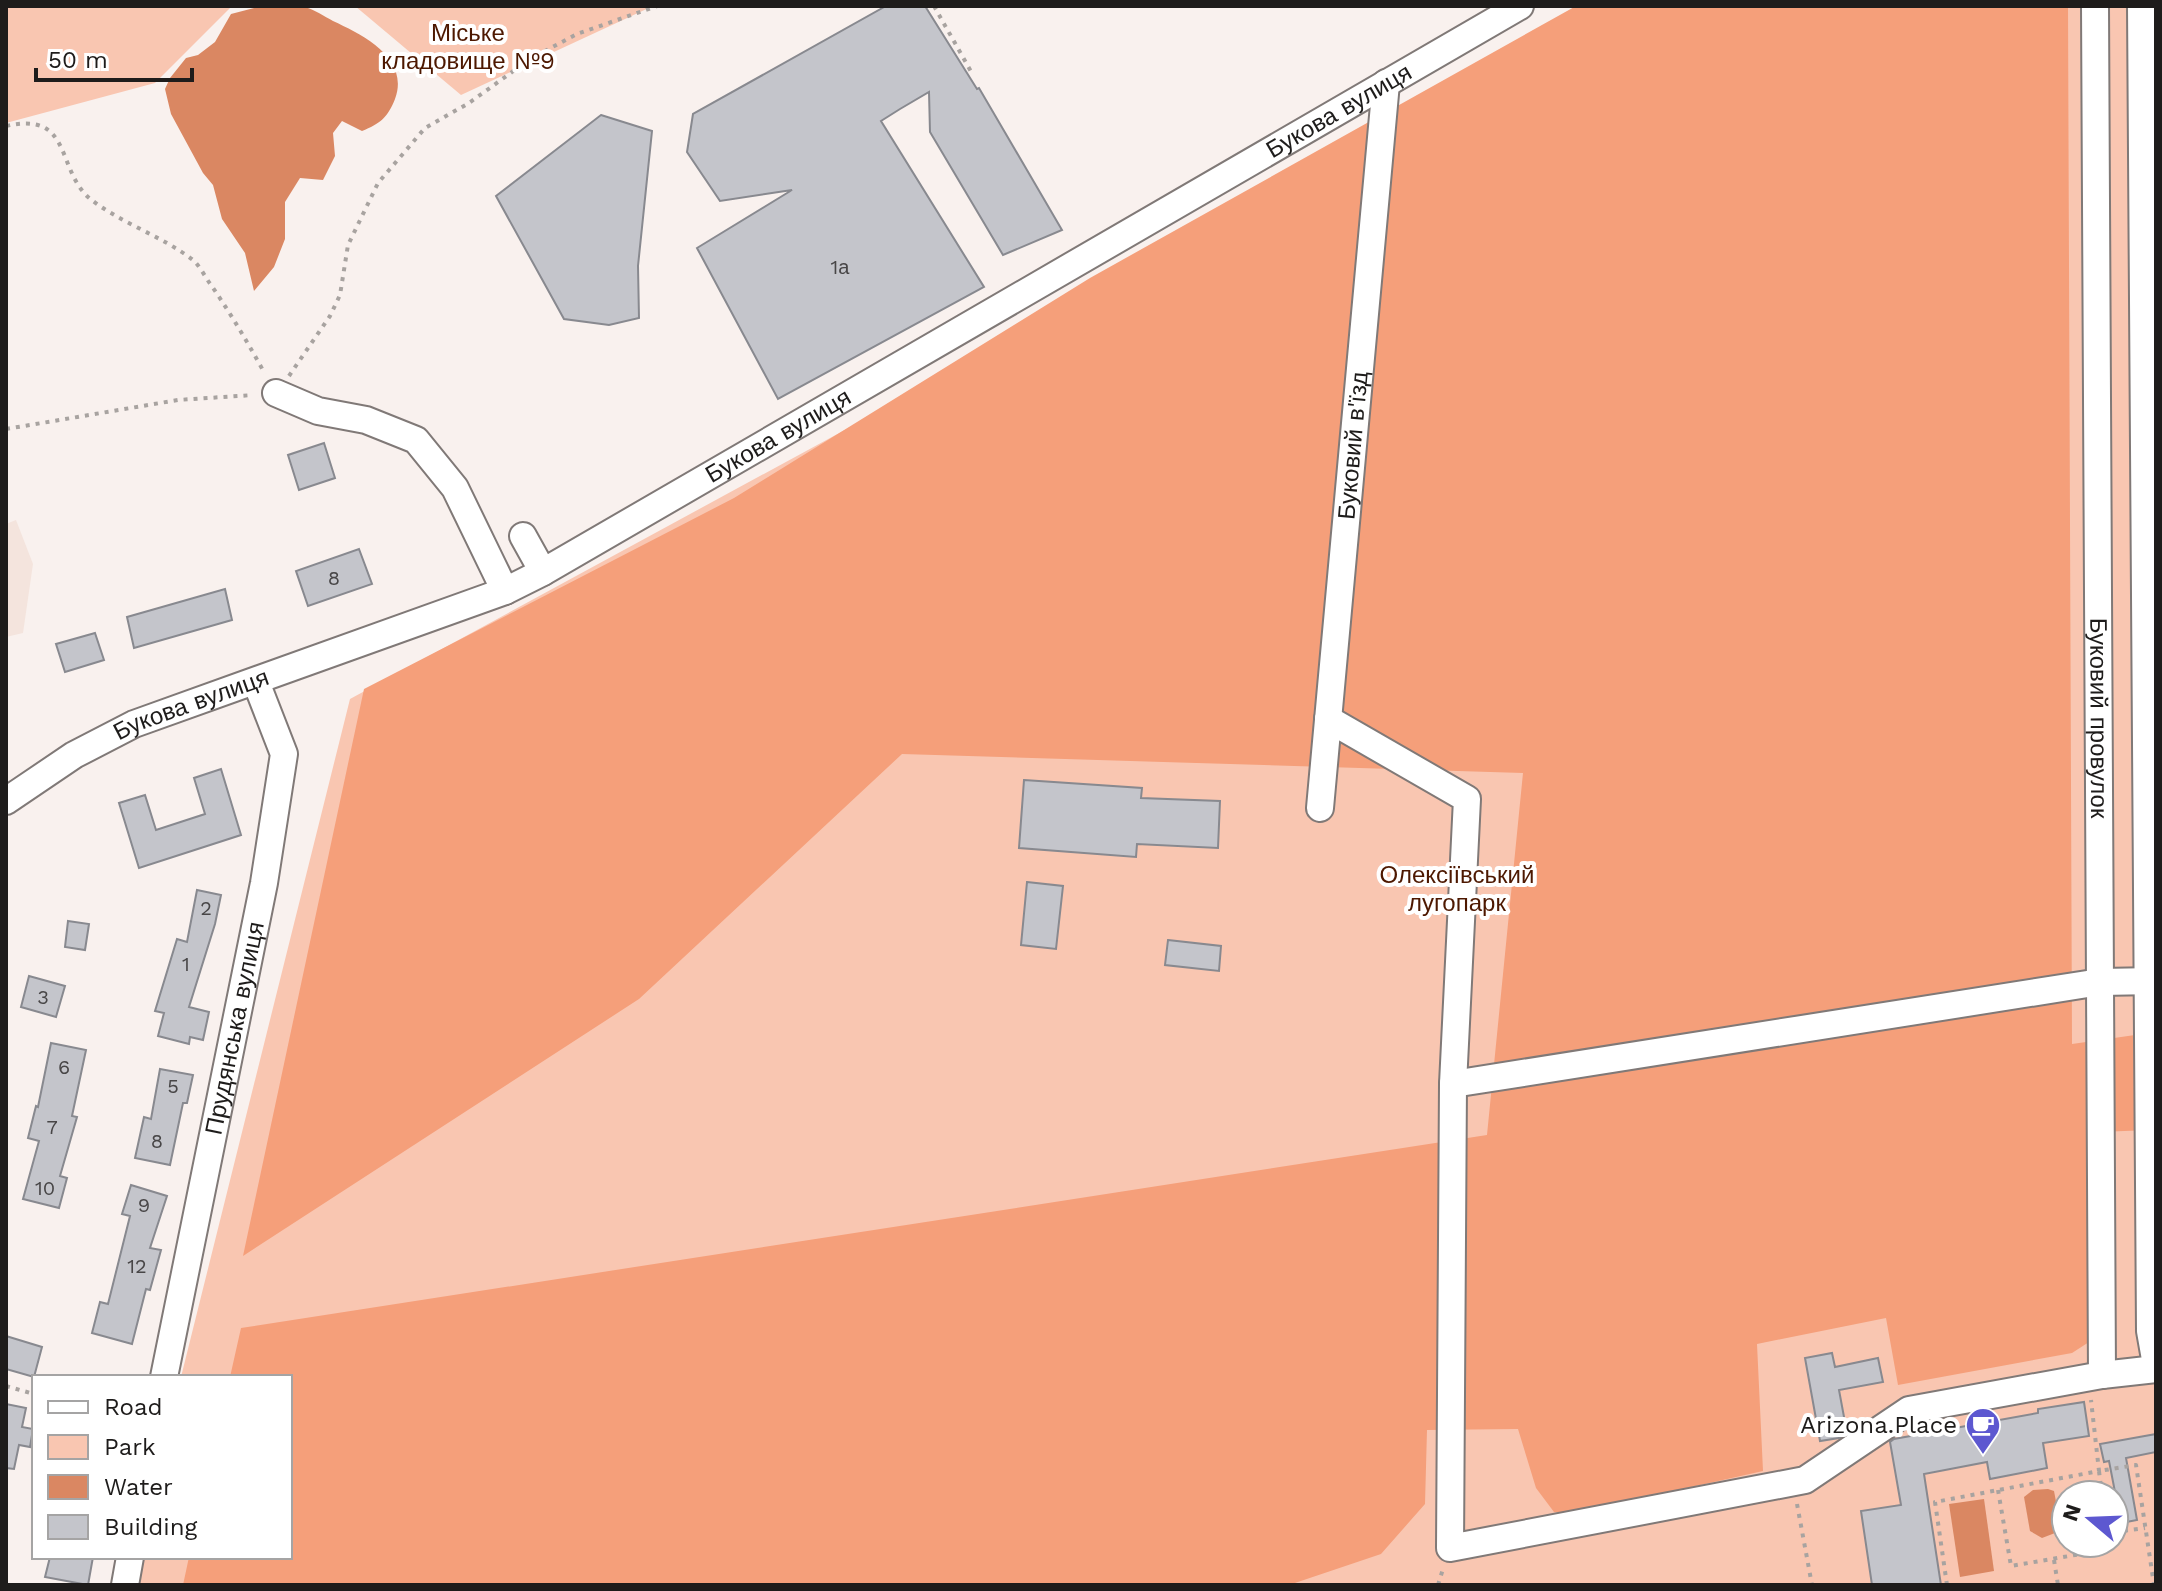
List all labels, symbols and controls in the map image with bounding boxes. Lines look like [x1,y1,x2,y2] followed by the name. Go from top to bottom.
[381,19,555,75] park label: Міське кладовище №9
[36,32,192,82] scale bar
[48,46,108,74] text: 50 m
[1261,58,1417,164] street label: Букова вулиця
[831,255,850,279] house number: 1а
[1332,370,1374,521] street label: Буковий в'їзд
[700,383,856,489] street label: Букова вулиця
[328,566,340,590] house number: 8
[2084,618,2113,819] street label: Буковий провулок
[109,663,272,746] street label: Букова вулиця
[1380,861,1534,917] park label: Олексіївський лугопарк
[200,896,212,920] house number: 2
[199,919,270,1137] street label: Прудянська вулиця
[182,952,190,976] house number: 1
[37,985,49,1009] house number: 3
[58,1055,70,1079] house number: 6
[167,1074,179,1098] house number: 5
[46,1115,58,1139] house number: 7
[151,1129,163,1153] house number: 8
[35,1176,55,1200] house number: 10
[138,1193,150,1217] house number: 9
[127,1254,147,1278] house number: 12
[32,1375,292,1559] legend
[104,1393,163,1421] text: Road
[1964,1406,2002,1456] cafe icon: Arizona.Place
[1800,1411,1957,1439] place label: Arizona.Place
[104,1433,156,1461] text: Park
[104,1473,173,1501] text: Water
[2050,1479,2130,1559] north arrow
[2057,1501,2086,1524] text: N
[104,1513,197,1541] text: Building

